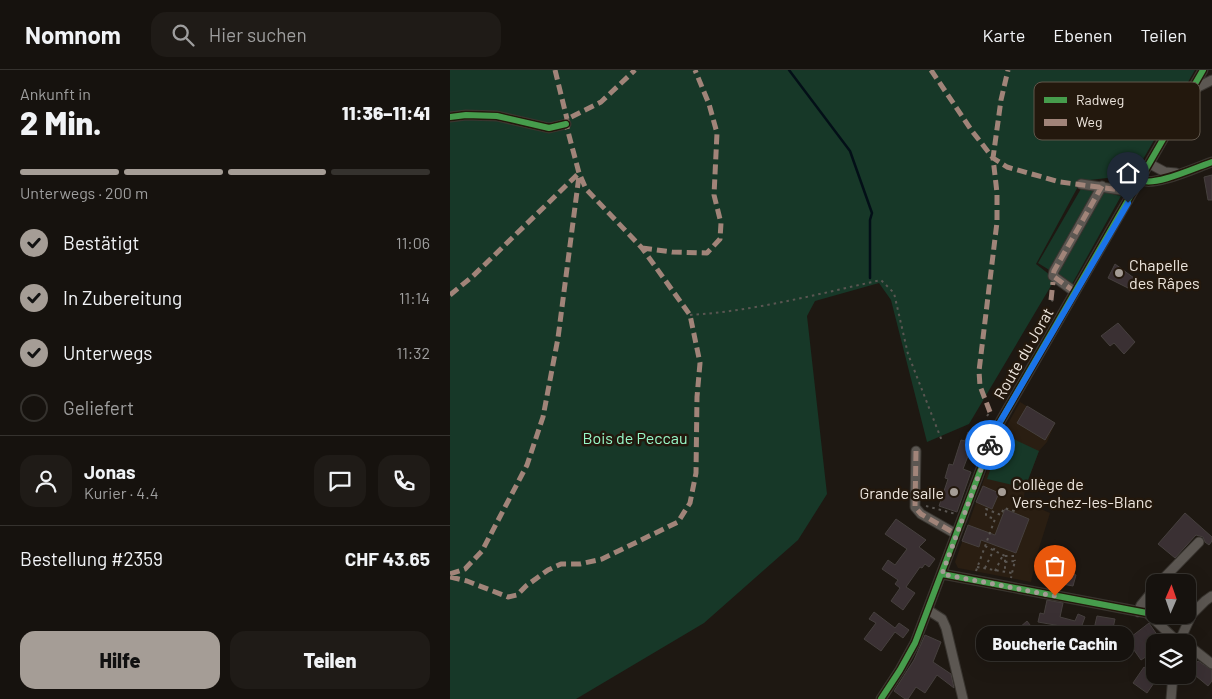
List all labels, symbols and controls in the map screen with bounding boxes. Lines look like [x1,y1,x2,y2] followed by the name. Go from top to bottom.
[151,12,501,57] search box
[25,20,121,49] text: Nomnom
[169,21,197,49] icon: search
[209,23,307,46] text: Hier suchen
[982,24,1025,46] text: Karte
[1053,24,1112,46] text: Ebenen
[1140,24,1187,46] text: Teilen
[1034,82,1200,140] legend
[20,84,91,103] text: Ankunft in
[1076,91,1124,108] text: Radweg
[342,101,430,124] text: 11:36–11:41
[20,103,102,141] text: 2 Min.
[1076,113,1103,130] text: Weg
[1107,152,1149,203] pin
[1114,159,1142,187] icon: home
[20,183,148,202] text: Unterwegs · 200 m
[20,229,48,257] icon: check
[63,231,139,254] text: Bestätigt
[396,233,430,252] text: 11:06
[1129,255,1200,292] place label: Chapelle des Râpes
[1113,267,1125,279] marker: Chapelle des Râpes
[20,284,48,312] icon: check
[63,286,182,309] text: In Zubereitung
[399,288,430,307] text: 11:14
[989,304,1057,402] street label: Route du Jorat
[20,339,48,367] icon: check
[63,341,152,364] text: Unterwegs
[397,343,430,362] text: 11:32
[63,396,134,419] text: Geliefert
[965,420,1015,470] courier
[582,428,688,447] park label: Bois de Peccau
[976,431,1004,459] icon: bike
[20,455,72,507] button: person
[314,455,366,507] button: chat
[378,455,430,507] button: phone
[84,460,136,483] text: Jonas
[1012,474,1153,511] place label: Collège de Vers-chez-les-Blanc
[84,483,158,502] text: Kurier · 4.4
[859,483,944,502] place label: Grande salle
[948,486,960,498] marker: Grande salle
[996,486,1008,498] marker: Collège de Vers-chez-les-Blanc
[1034,545,1076,596] pin
[20,547,163,570] text: Bestellung #2359
[345,547,430,570] text: CHF 43.65
[1041,552,1069,580] icon: bag
[1146,574,1196,624] north arrow
[1146,574,1196,684] map controls
[976,626,1134,661] callout: Boucherie Cachin
[20,631,220,689] button: Hilfe
[230,631,430,689] button: Teilen
[993,634,1117,653] text: Boucherie Cachin
[1146,634,1196,684] button: layers

